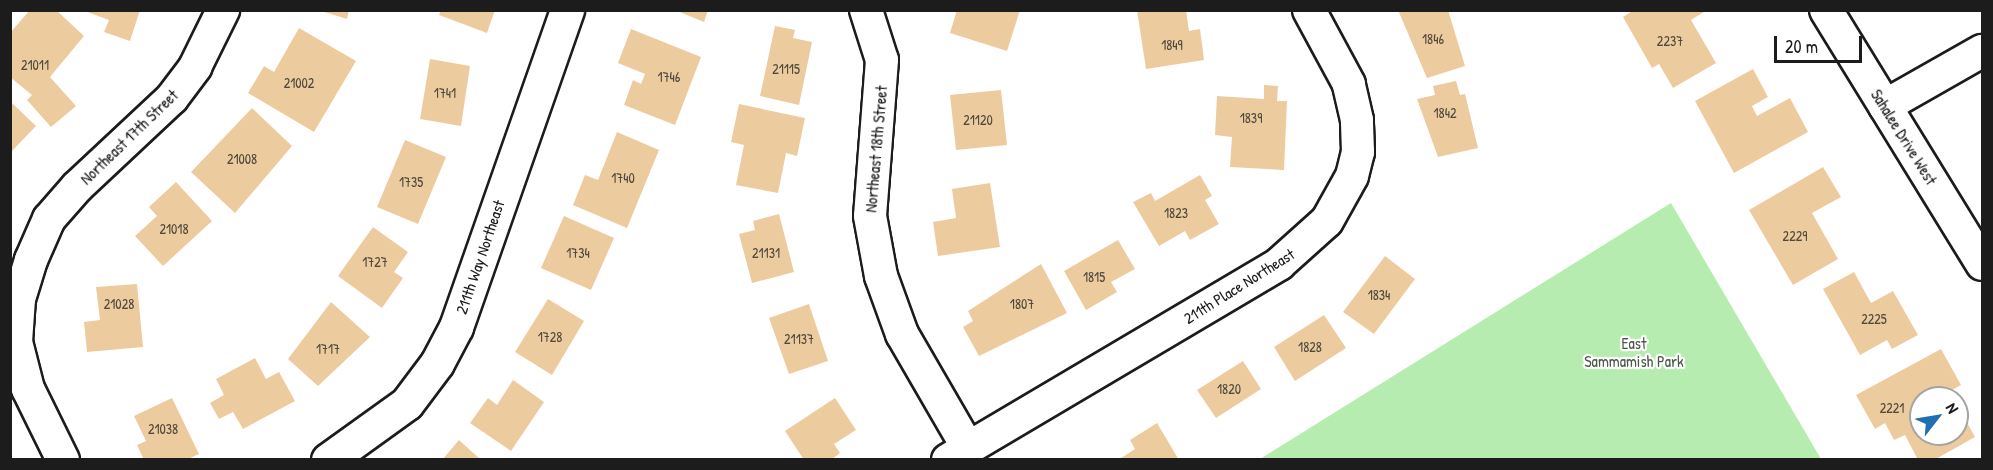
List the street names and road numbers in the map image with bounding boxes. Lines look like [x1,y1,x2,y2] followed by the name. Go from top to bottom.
[861,85,891,213] street label: Northeast 18th Street
[76,86,182,188] street label: Northeast 17th Street
[1867,86,1941,188] street label: Sahalee Drive West
[452,198,508,316] street label: 211th Way Northeast
[1180,244,1298,328] street label: 211th Place Northeast

